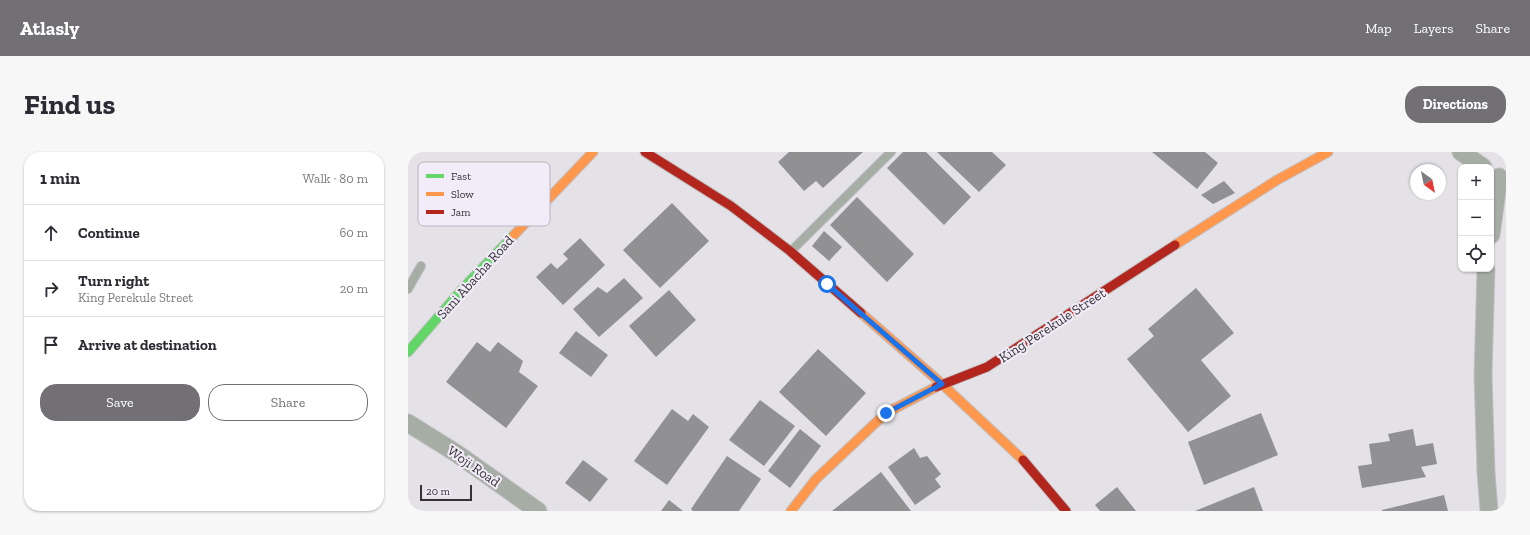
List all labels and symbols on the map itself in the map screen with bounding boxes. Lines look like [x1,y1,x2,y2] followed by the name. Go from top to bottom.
[418,162,550,226] legend
[1410,164,1446,200] north arrow
[451,170,472,183] text: Fast
[451,188,474,201] text: Slow
[451,206,471,219] text: Jam
[433,232,518,323] street label: Sani Abacha Road
[818,275,836,293] route start
[996,284,1110,366] street label: King Perekule Street
[877,404,895,422] route end
[444,442,504,491] street label: Woji Road
[420,483,472,502] scale bar

